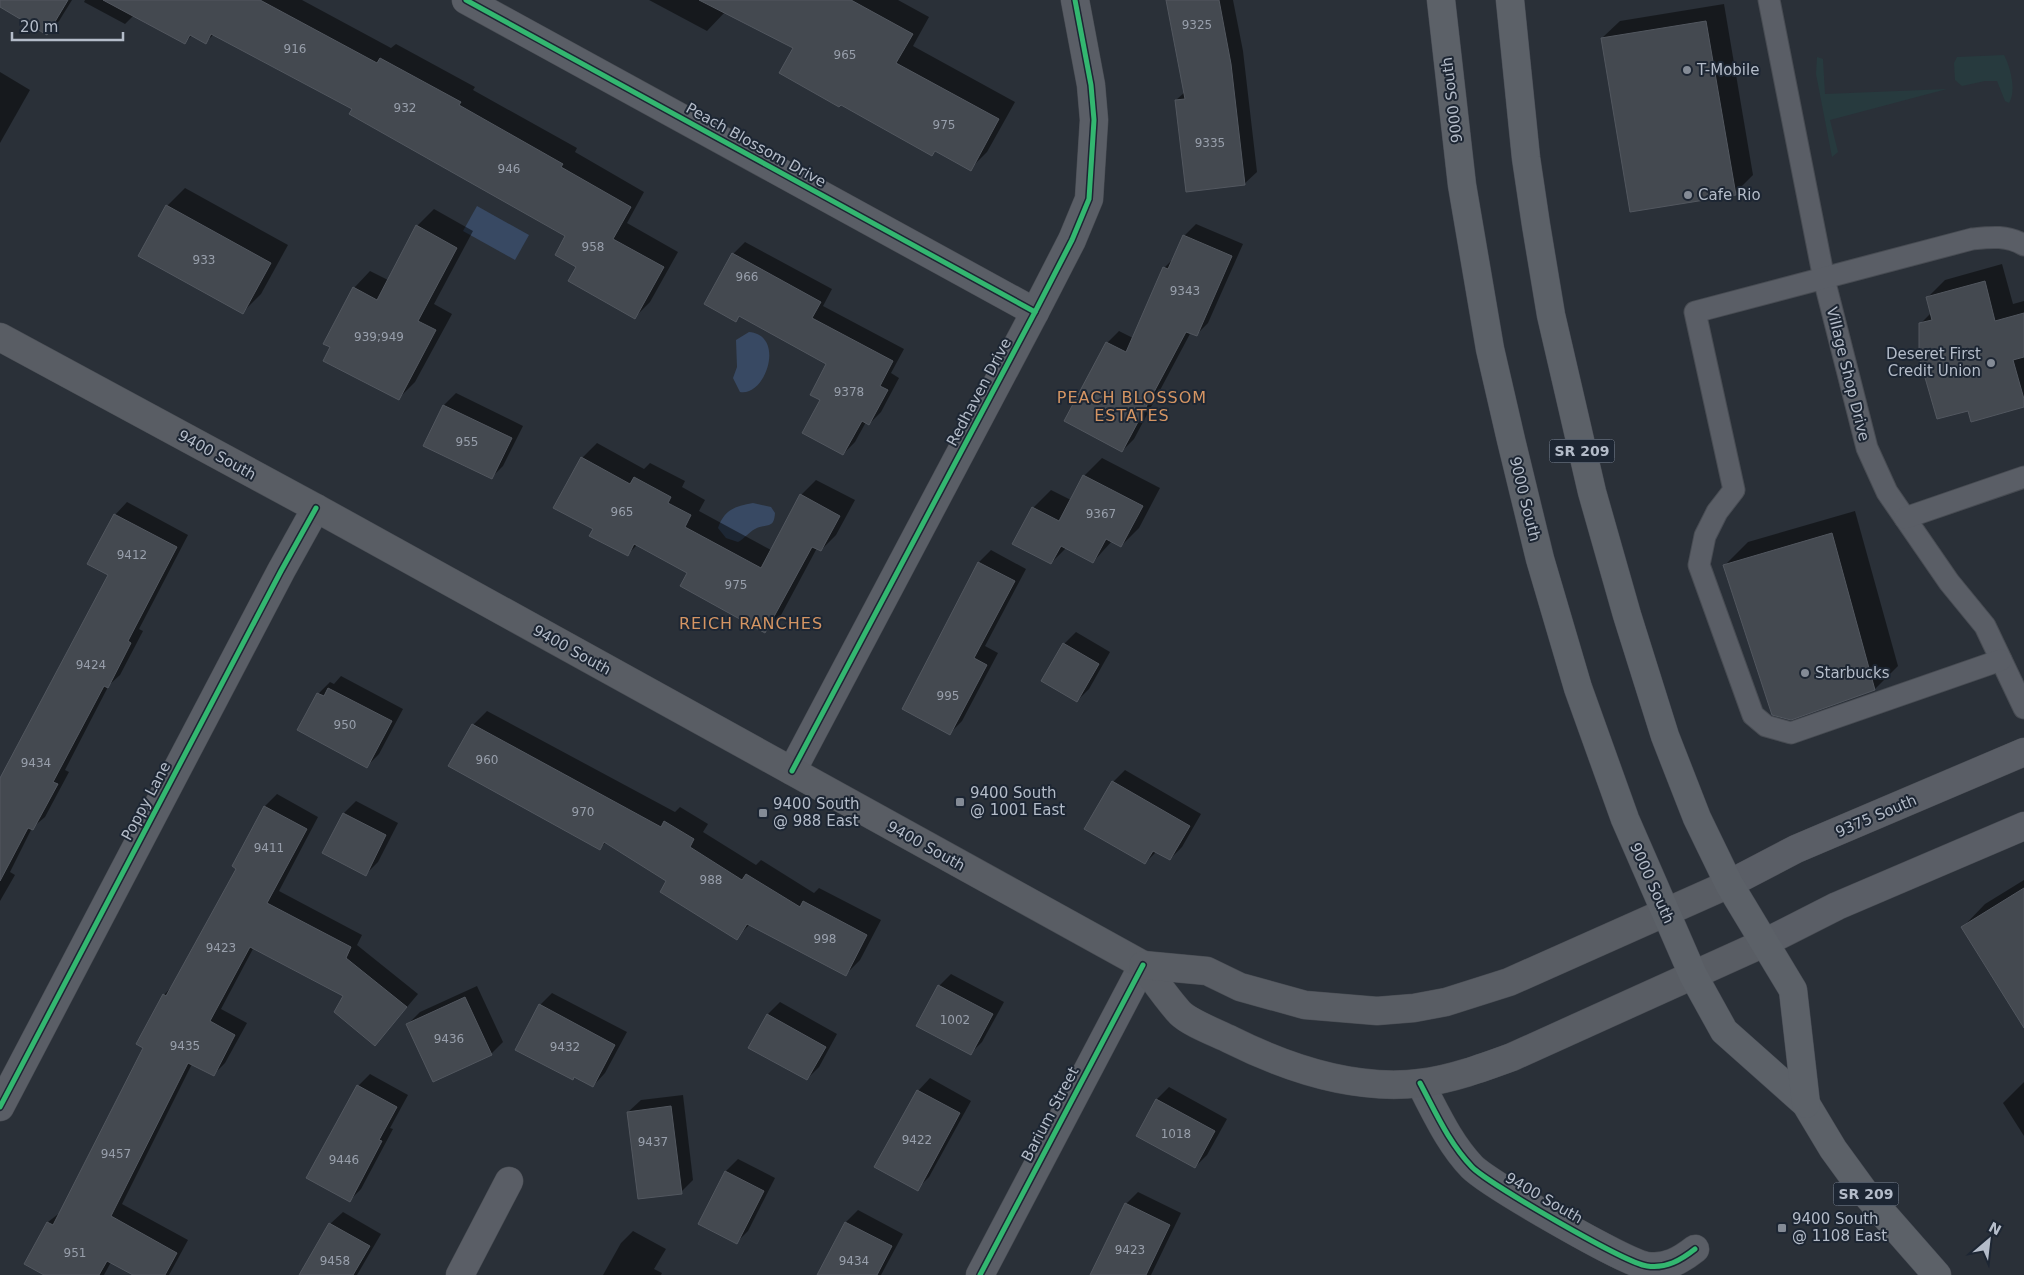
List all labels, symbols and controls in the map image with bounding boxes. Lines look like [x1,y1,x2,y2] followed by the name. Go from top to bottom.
[12,10,124,42] scale bar
[20,18,58,36] text: 20 m
[1182,18,1212,32] house number: 9325
[284,42,306,56] house number: 916
[834,48,856,62] house number: 965
[1438,56,1466,144] street label: 9000 South
[1696,61,1759,79] place label: T-Mobile
[1681,64,1693,76] marker: T-Mobile
[683,99,829,191] street label: Peach Blossom Drive
[394,101,416,115] house number: 932
[933,118,955,132] house number: 975
[1195,136,1225,150] house number: 9335
[498,162,520,176] house number: 946
[1698,186,1761,204] place label: Cafe Rio
[1682,189,1694,201] marker: Cafe Rio
[582,240,604,254] house number: 958
[193,253,215,267] house number: 933
[736,270,758,284] house number: 966
[1170,284,1200,298] house number: 9343
[1823,305,1873,443] street label: Village Shop Drive
[354,330,404,344] house number: 939;949
[943,335,1015,449] street label: Redhaven Drive
[1886,345,1981,380] place label: Deseret First Credit Union
[1985,357,1997,369] marker: Deseret First Credit Union
[834,385,864,399] house number: 9378
[1057,388,1207,425] district label: PEACH BLOSSOM ESTATES
[175,426,259,484] street label: 9400 South
[456,435,478,449] house number: 955
[1550,440,1614,462] road number: SR 209
[1506,455,1544,543] street label: 9000 South
[611,505,633,519] house number: 965
[1086,507,1116,521] house number: 9367
[117,548,147,562] house number: 9412
[725,578,747,592] house number: 975
[679,614,823,633] district label: REICH RANCHES
[530,621,614,679] street label: 9400 South
[76,658,106,672] house number: 9424
[1815,664,1890,682] place label: Starbucks
[1799,667,1811,679] marker: Starbucks
[937,689,959,703] house number: 995
[334,718,356,732] house number: 950
[476,753,498,767] house number: 960
[21,756,51,770] house number: 9434
[118,759,174,843] street label: Poppy Lane
[970,784,1065,819] place label: 9400 South @ 1001 East
[1833,791,1919,841] street label: 9375 South
[773,795,860,830] place label: 9400 South @ 988 East
[954,796,966,808] marker: 9400 South @ 1001 East
[572,805,594,819] house number: 970
[757,807,769,819] marker: 9400 South @ 988 East
[884,817,968,875] street label: 9400 South
[1626,840,1678,926] street label: 9000 South
[254,841,284,855] house number: 9411
[700,873,722,887] house number: 988
[814,932,836,946] house number: 998
[206,941,236,955] house number: 9423
[940,1013,970,1027] house number: 1002
[434,1032,464,1046] house number: 9436
[170,1039,200,1053] house number: 9435
[550,1040,580,1054] house number: 9432
[1018,1064,1082,1164] street label: Barium Street
[1161,1127,1191,1141] house number: 1018
[902,1133,932,1147] house number: 9422
[638,1135,668,1149] house number: 9437
[101,1147,131,1161] house number: 9457
[329,1153,359,1167] house number: 9446
[1502,1169,1586,1227] street label: 9400 South
[1834,1182,1898,1206] road number: SR 209
[1792,1210,1887,1245] place label: 9400 South @ 1108 East
[1964,1215,2014,1265] north arrow
[1986,1219,2004,1238] text: N
[1776,1222,1788,1234] marker: 9400 South @ 1108 East
[1115,1243,1145,1257] house number: 9423
[64,1246,86,1260] house number: 951
[320,1254,350,1268] house number: 9458
[839,1254,869,1268] house number: 9434

